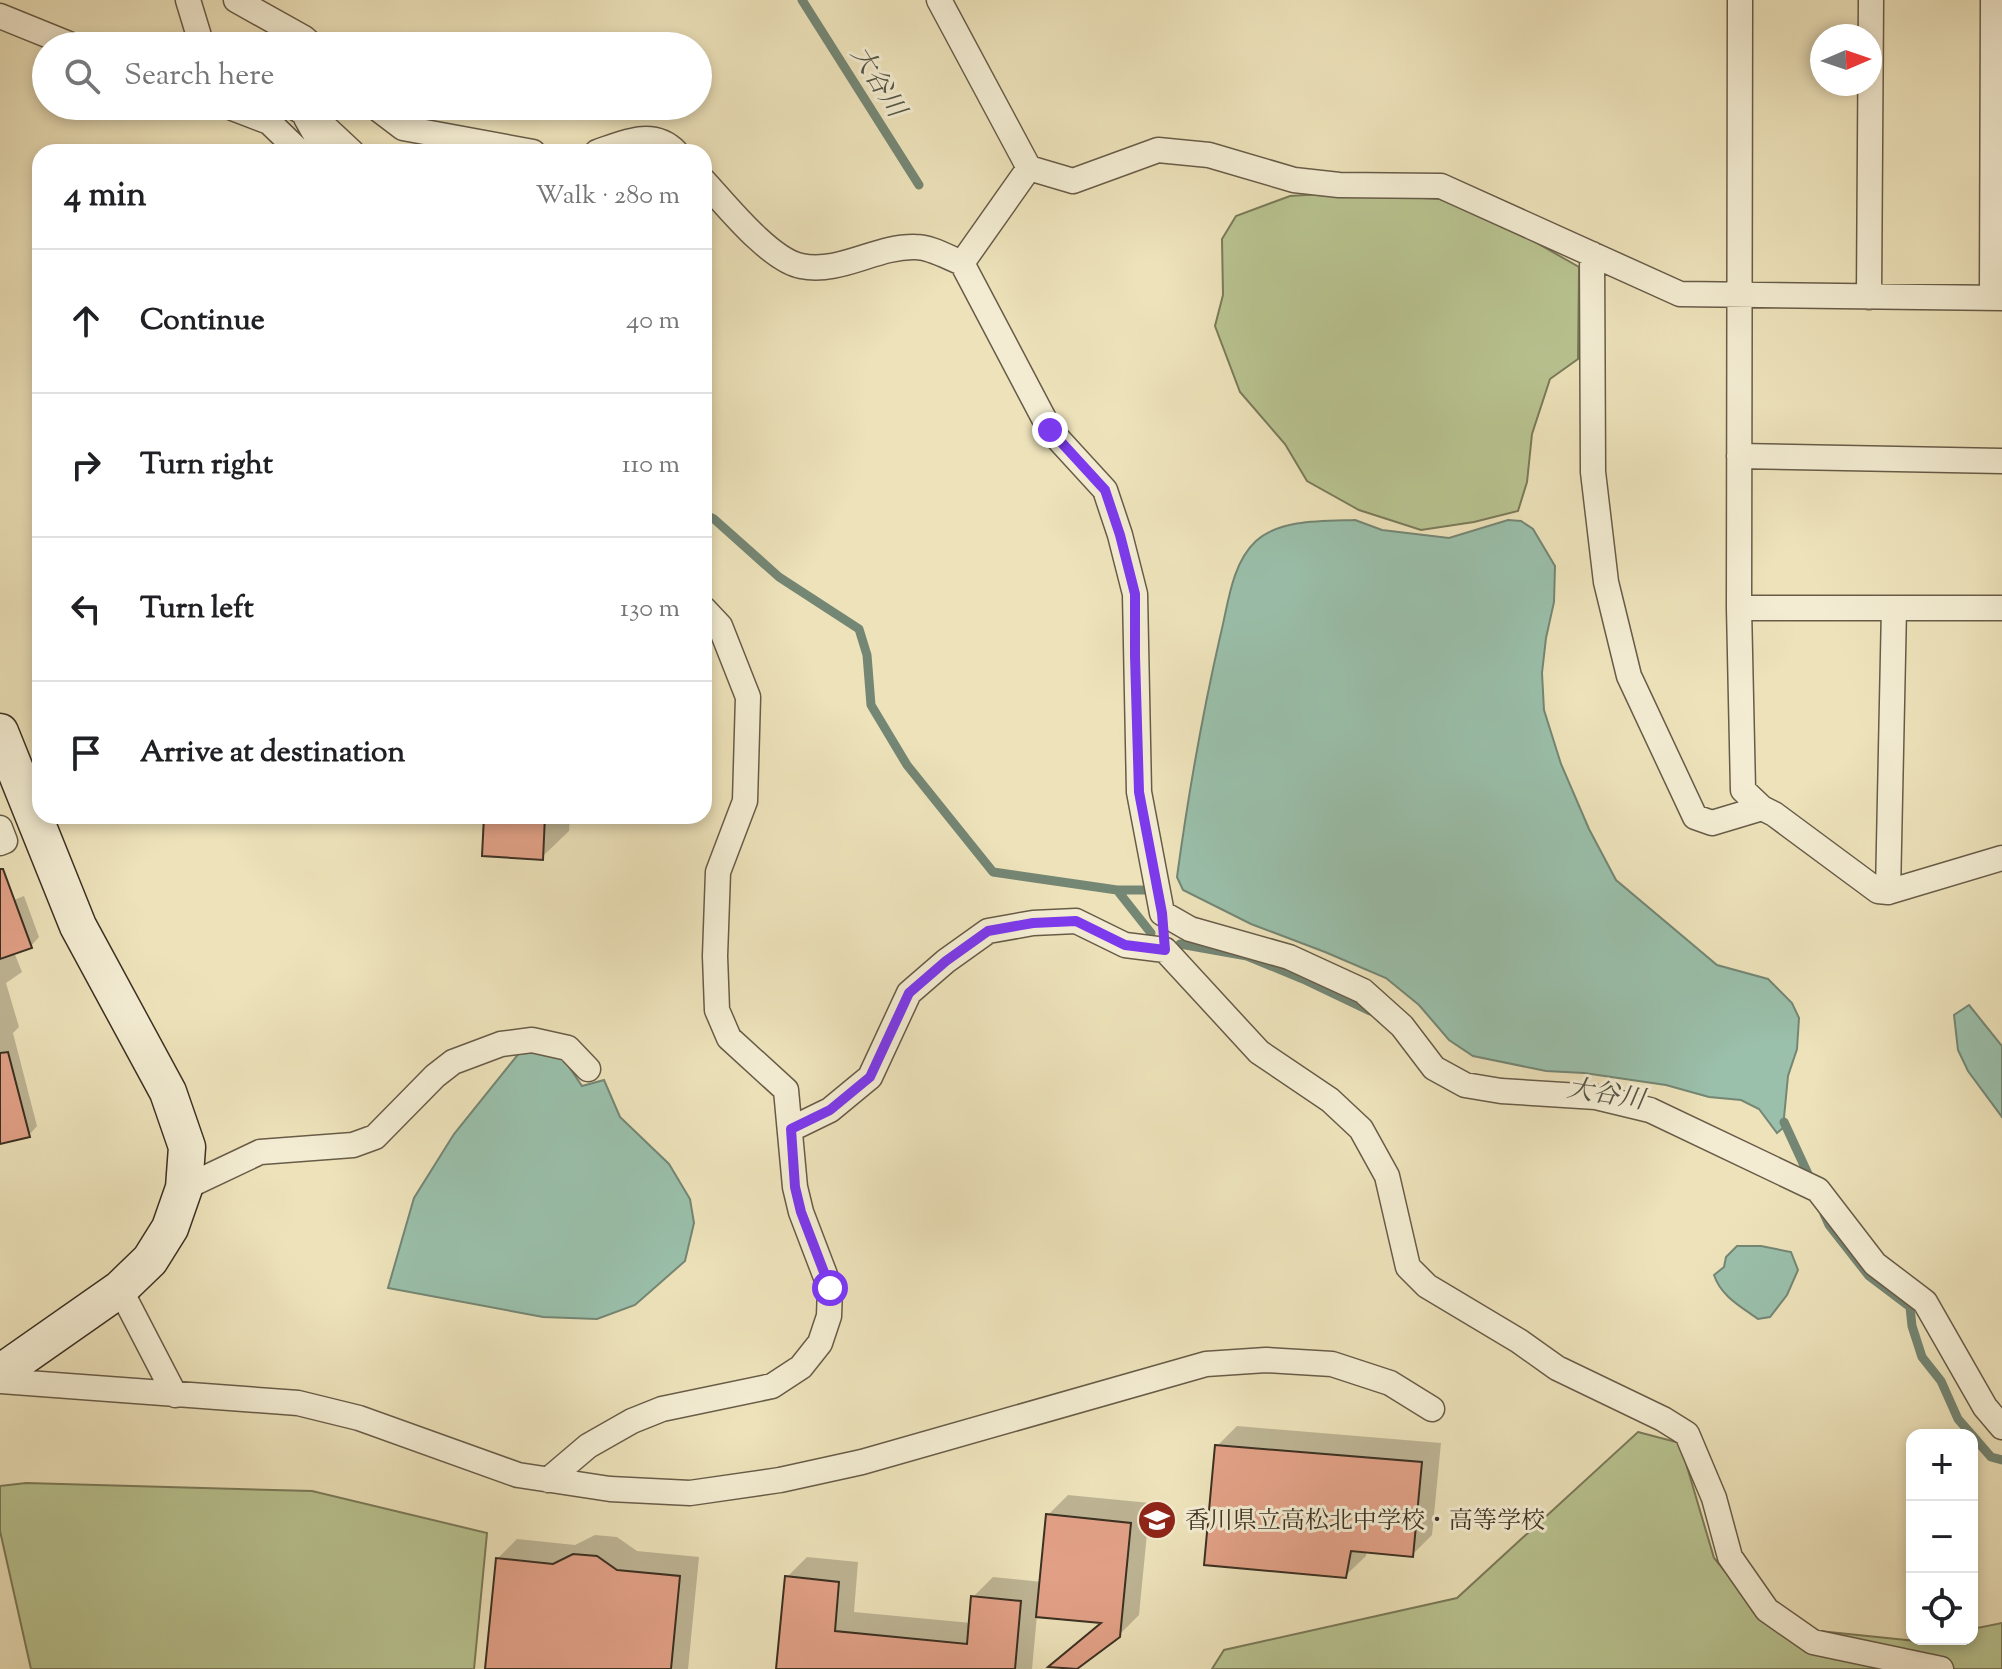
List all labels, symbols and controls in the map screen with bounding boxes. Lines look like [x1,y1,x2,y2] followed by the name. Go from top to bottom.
[1810,24,1882,96] north arrow
[32,32,712,120] search box
[841,39,915,128] water label: 大谷川
[60,54,104,98] icon: search
[124,55,274,98] text: Search here
[64,172,146,221] text: 4 min
[535,178,680,215] text: Walk · 280 m
[64,299,108,343] icon: ahead
[140,300,265,343] text: Continue
[626,303,680,340] text: 40 m
[1032,412,1068,448] route end
[64,443,108,487] icon: right
[140,444,273,487] text: Turn right
[622,447,680,484] text: 110 m
[64,587,108,631] icon: left
[140,588,254,631] text: Turn left
[620,591,680,628] text: 130 m
[64,731,108,775] icon: arrive
[140,732,405,775] text: Arrive at destination
[1564,1071,1650,1120] water label: 大谷川
[812,1270,848,1306] route start
[1906,1429,1978,1645] map controls
[1906,1429,1978,1501] button: +
[1136,1499,1178,1541] school or university icon: 香川県立高松北中学校・高等学校
[1906,1501,1978,1573] button: −
[1185,1505,1545,1539] place label: 香川県立高松北中学校・高等学校
[1906,1573,1978,1645] button: locate

